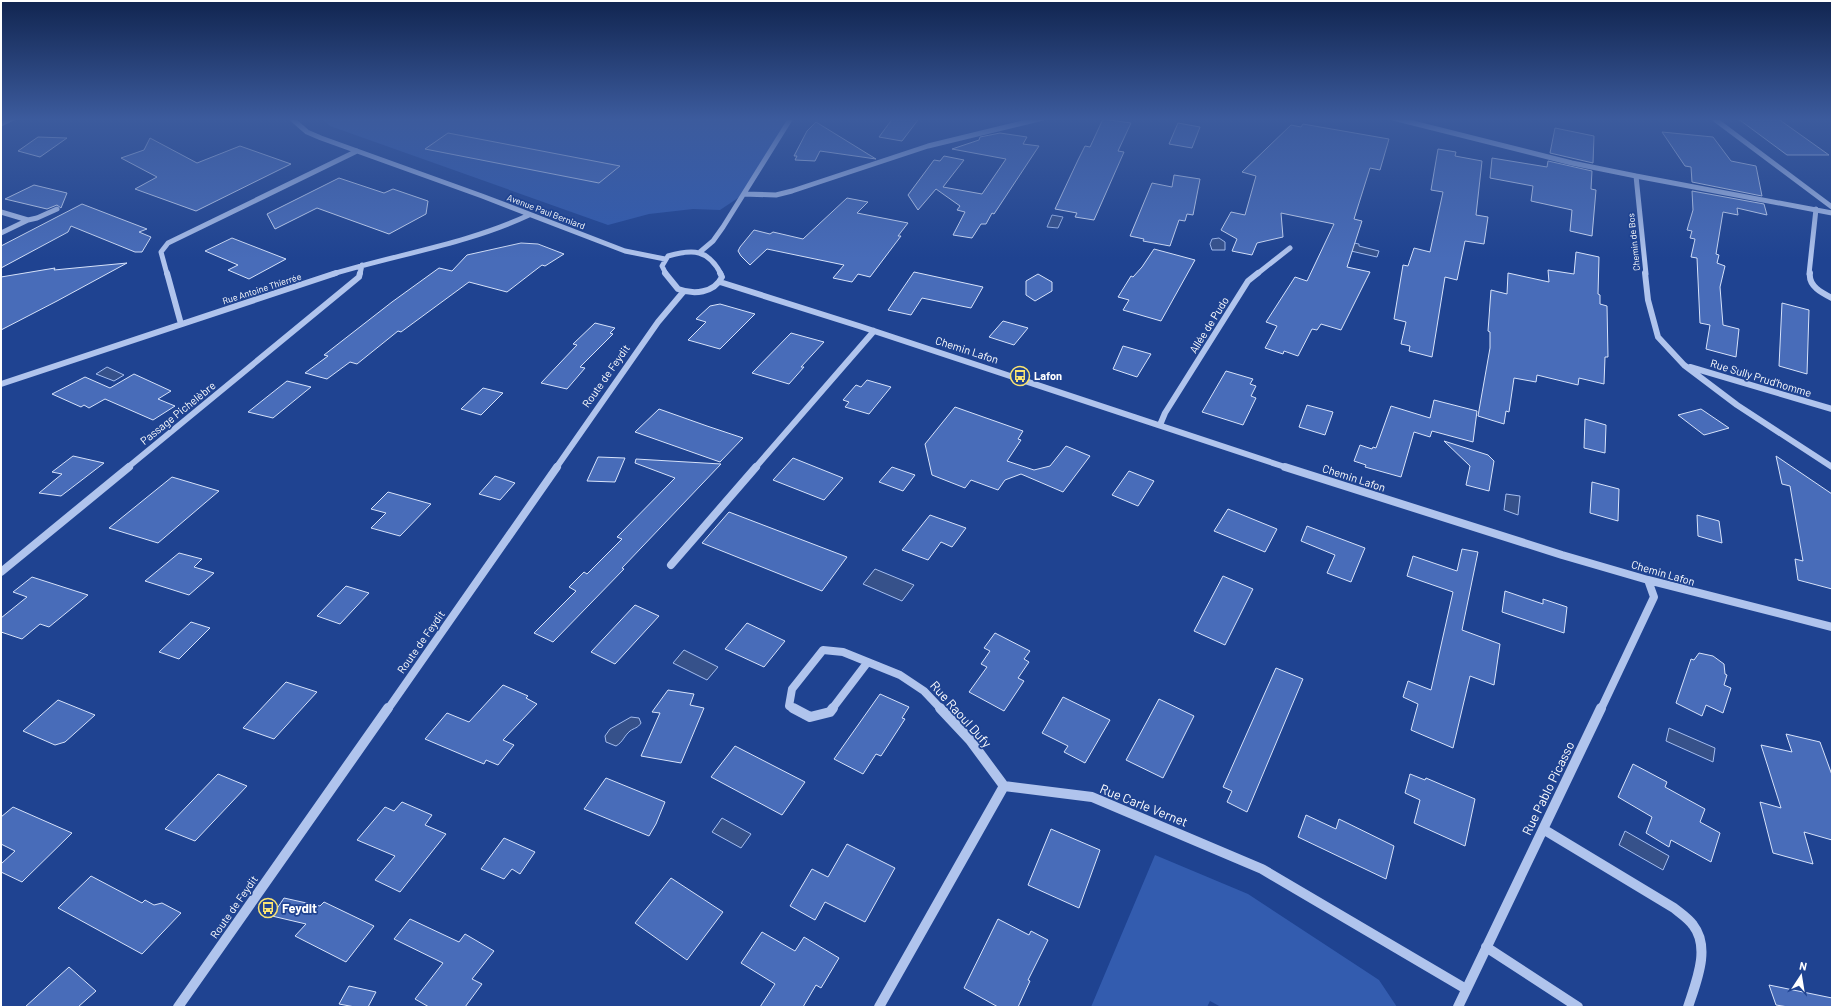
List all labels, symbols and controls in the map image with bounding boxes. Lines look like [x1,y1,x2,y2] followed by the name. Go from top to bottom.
[506,192,587,231] street label: Avenue Paul Berniard
[1625,213,1642,271] street label: Chemin de Bos
[221,271,303,306] street label: Rue Antoine Thierrée
[1186,294,1231,355] street label: Allée de Pudo
[934,333,1000,366] street label: Chemin Lafon
[579,342,632,410] street label: Route de Feydit
[1709,356,1813,399] street label: Rue Sully Prud'homme
[1009,365,1031,387] bus stop icon: Lafon
[1034,369,1062,382] place label: Lafon
[137,378,218,447] street label: Passage Pichelèbre
[1321,461,1387,494] street label: Chemin Lafon
[1630,557,1697,588] street label: Chemin Lafon
[394,608,447,676] street label: Route de Feydit
[927,677,995,751] street label: Rue Raoul Dufy
[1518,739,1578,837] street label: Rue Pablo Picasso
[1098,780,1190,830] street label: Rue Carle Vernet
[207,873,260,941] street label: Route de Feydit
[257,897,279,919] bus stop icon: Feydit
[282,900,317,916] place label: Feydit
[1781,956,1821,996] north arrow
[1798,959,1808,973] text: N

